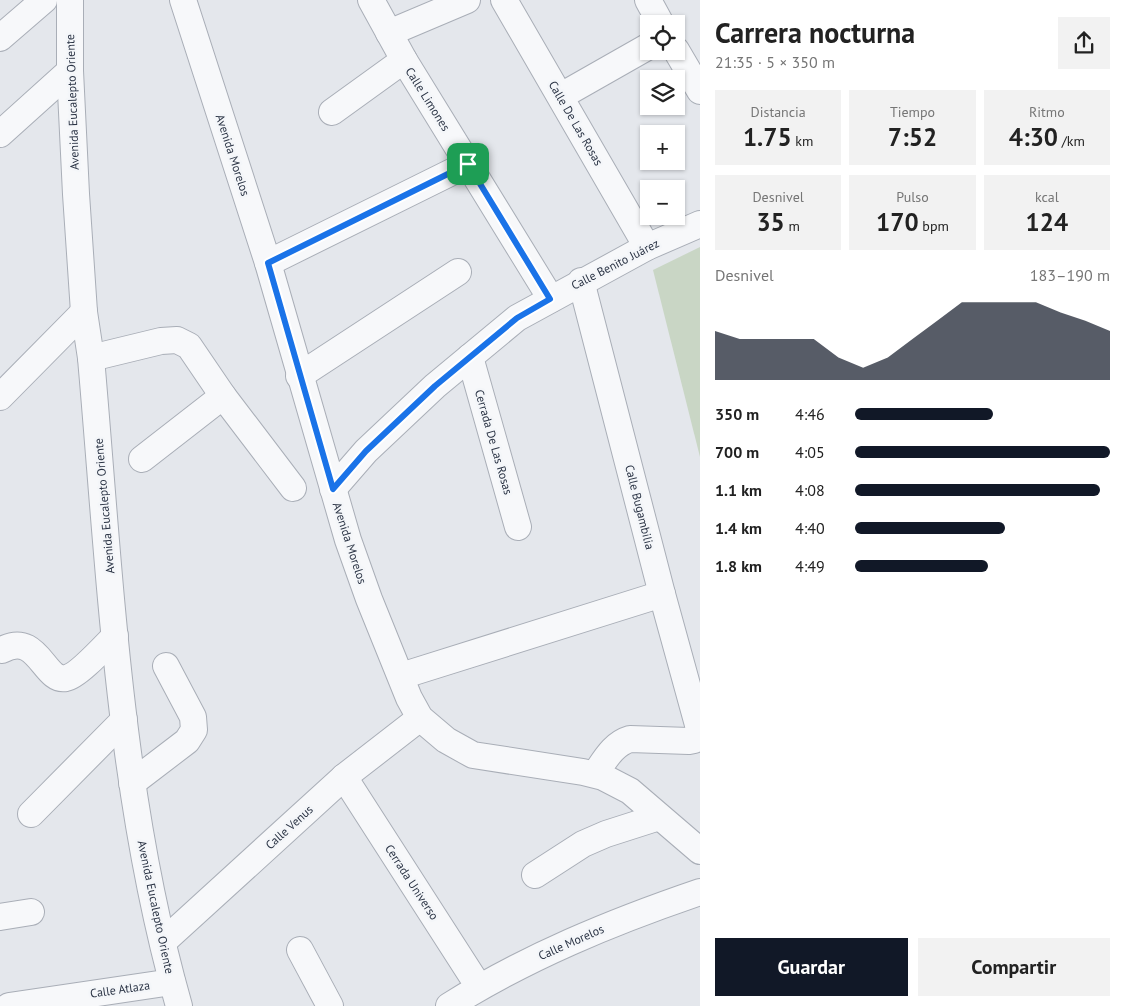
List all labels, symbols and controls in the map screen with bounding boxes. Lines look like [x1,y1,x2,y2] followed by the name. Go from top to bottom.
[715,14,915,51] text: Carrera nocturna
[640,15,685,225] map controls
[640,15,685,60] button: locate
[1058,17,1110,69] button: share
[62,34,82,170] street label: Avenida Eucalepto Oriente
[715,52,835,72] text: 21:35 · 5 × 350 m
[403,64,453,134] street label: Calle Limones
[640,70,685,115] button: layers
[546,78,606,168] street label: Calle De Las Rosas
[751,103,806,121] text: Distancia
[890,103,935,121] text: Tiempo
[1029,103,1065,121] text: Ritmo
[213,112,253,198] street label: Avenida Morelos
[743,121,792,153] text: 1.75
[888,121,937,153] text: 7:52
[1009,121,1058,153] text: 4:30
[640,125,685,170] button: +
[792,132,813,150] text: km
[1058,132,1085,150] text: /km
[447,143,489,185] pin
[454,150,482,178] icon: arrive
[640,180,685,225] button: −
[752,188,804,206] text: Desnivel
[896,188,929,206] text: Pulso
[1035,188,1059,206] text: kcal
[756,206,785,238] text: 35
[876,206,919,238] text: 170
[1026,206,1068,238] text: 124
[785,217,800,235] text: m
[919,217,949,235] text: bpm
[569,235,661,293] street label: Calle Benito Juárez
[715,265,774,285] text: Desnivel
[1030,265,1110,285] text: 183–190 m
[472,388,516,496] street label: Cerrada De Las Rosas
[715,404,759,424] text: 350 m
[795,404,825,424] text: 4:46
[91,438,117,574] street label: Avenida Eucalepto Oriente
[715,442,759,462] text: 700 m
[795,442,825,462] text: 4:05
[622,463,658,551] street label: Calle Bugambilia
[715,480,762,500] text: 1.1 km
[795,480,825,500] text: 4:08
[330,500,370,586] street label: Avenida Morelos
[715,518,762,538] text: 1.4 km
[795,518,825,538] text: 4:40
[715,556,762,576] text: 1.8 km
[795,556,825,576] text: 4:49
[262,802,316,852] street label: Calle Venus
[135,839,177,975] street label: Avenida Eucalepto Oriente
[382,841,442,923] street label: Cerrada Universo
[536,921,606,963] street label: Calle Morelos
[715,938,908,996] button: Guardar
[918,938,1110,996] button: Compartir
[89,977,151,1001] street label: Calle Atlaza

